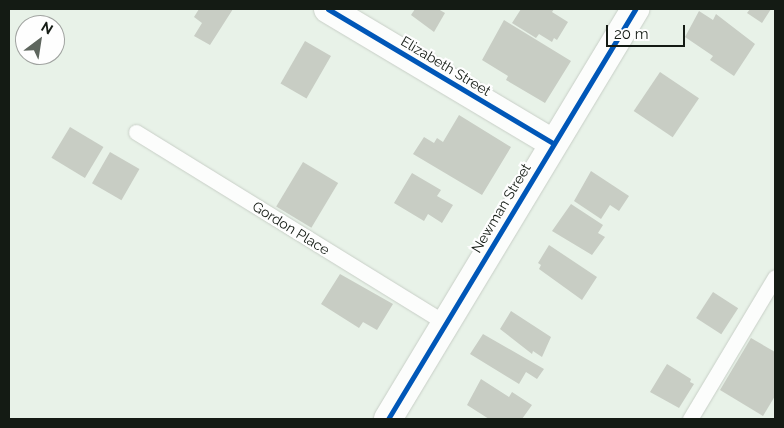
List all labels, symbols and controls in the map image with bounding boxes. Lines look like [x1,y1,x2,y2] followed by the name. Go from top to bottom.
[15,15,65,65] north arrow
[609,15,688,47] scale bar
[39,18,56,38] text: N
[614,25,649,43] text: 20 m
[398,33,494,99] street label: Elizabeth Street
[468,160,534,256] street label: Newman Street
[249,198,333,258] street label: Gordon Place

